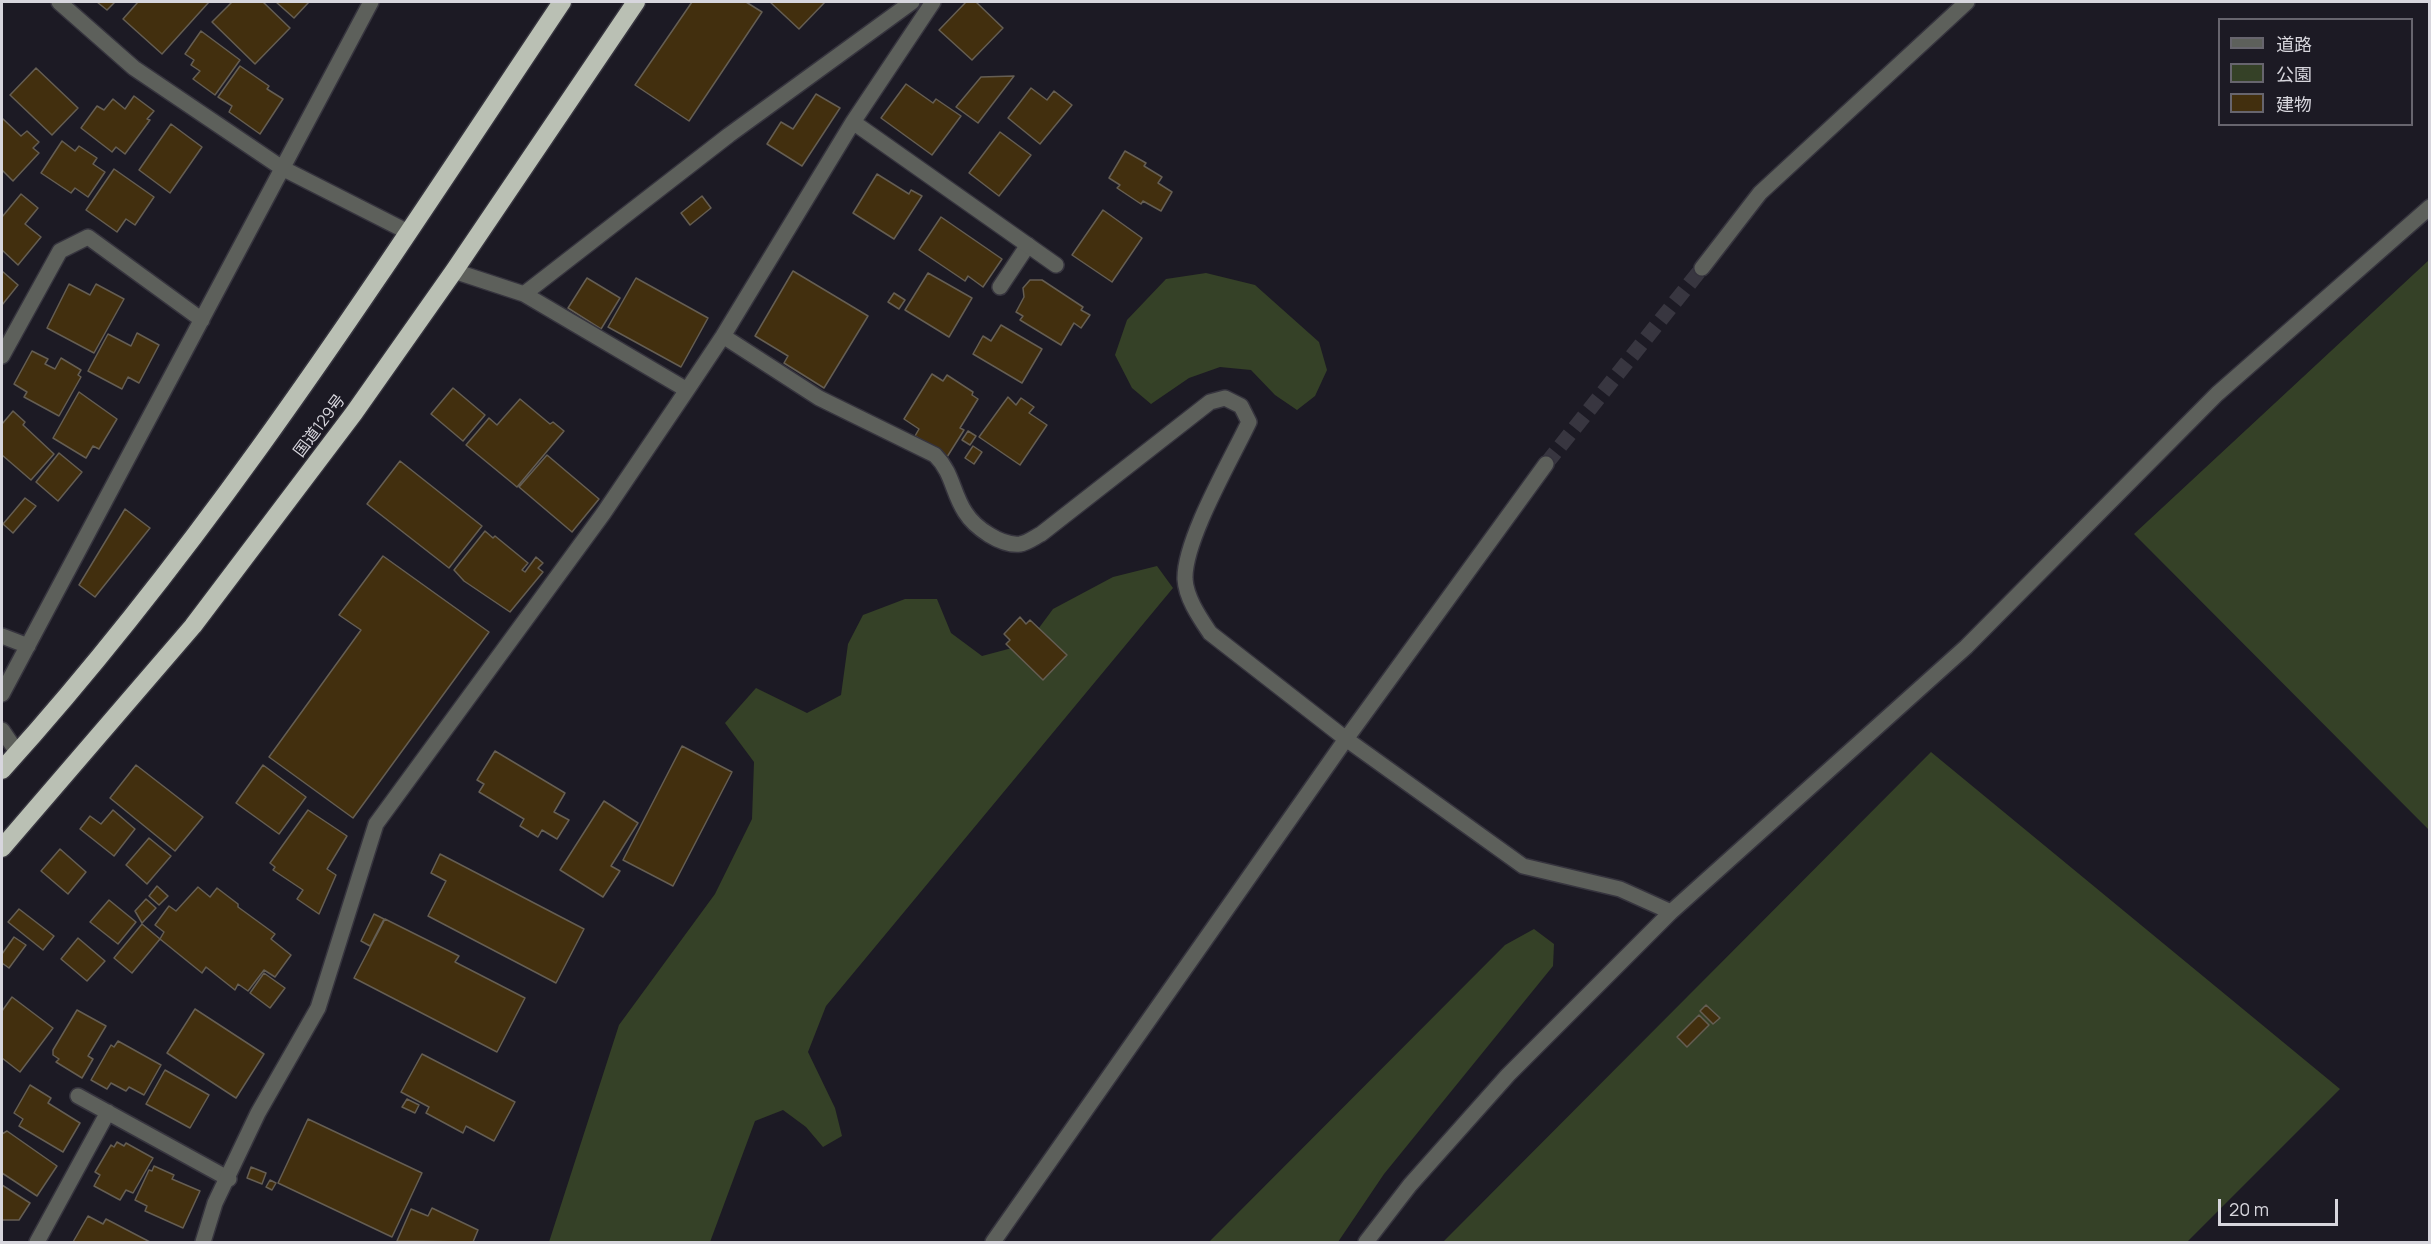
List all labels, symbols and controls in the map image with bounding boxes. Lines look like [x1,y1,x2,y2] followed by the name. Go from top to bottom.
[2218,18,2413,126] legend
[2276,32,2312,56] text: 道路
[2276,62,2312,86] text: 公園
[2276,92,2312,116] text: 建物
[290,391,350,461] street label: 国道129号
[2221,1187,2341,1225] scale bar
[2229,1197,2269,1221] text: 20 m

